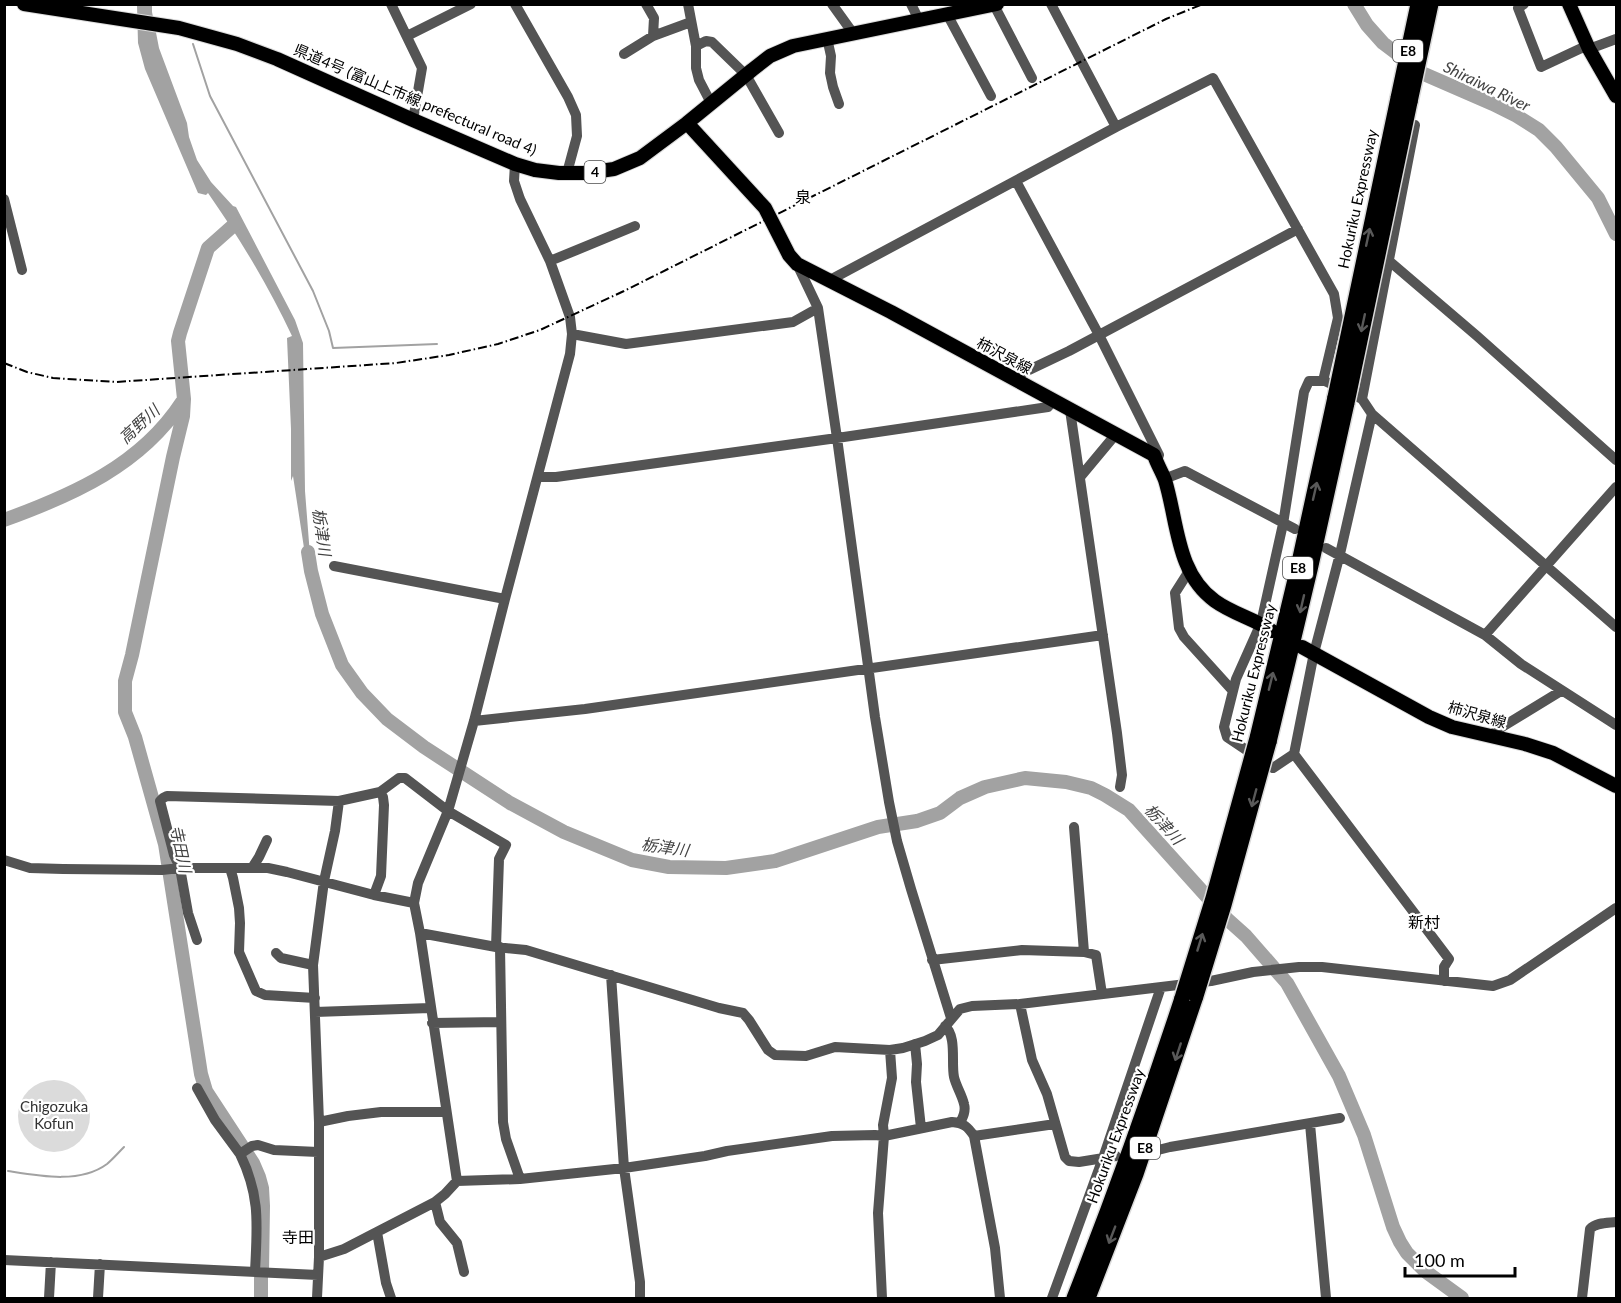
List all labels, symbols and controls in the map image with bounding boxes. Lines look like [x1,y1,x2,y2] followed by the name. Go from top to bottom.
[291,40,539,159] street label: 県道4号 (富山上市線 prefectural road 4)
[1393,40,1423,62] road number: E8
[1441,56,1534,115] water label: Shiraiwa River
[1333,127,1381,270] street label: Hokuriku Expressway
[584,161,606,183] road number: 4
[795,187,811,206] district label: 泉
[1363,228,1375,247] one-way arrow
[1357,314,1369,333] one-way arrow
[974,333,1035,377] street label: 柿沢泉線
[115,399,164,447] water label: 高野川
[1309,481,1321,500] one-way arrow
[310,507,336,559] water label: 栃津川
[1283,557,1313,579] road number: E8
[1296,593,1307,613] one-way arrow
[1227,601,1279,744] street label: Hokuriku Expressway
[1266,672,1278,691] one-way arrow
[1446,697,1509,731] street label: 柿沢泉線
[1248,789,1259,808] one-way arrow
[1141,799,1189,849] water label: 栃津川
[167,823,196,876] water label: 寺田川
[640,834,692,860] water label: 栃津川
[1408,912,1440,931] district label: 新村
[1195,933,1206,952] one-way arrow
[1172,1042,1183,1061] one-way arrow
[1082,1066,1148,1205] street label: Hokuriku Expressway
[20,1097,88,1132] park label: Chigozuka Kofun
[1130,1137,1160,1159] road number: E8
[1106,1225,1117,1244] one-way arrow
[282,1227,314,1246] district label: 寺田
[1405,1240,1514,1278] scale bar
[1414,1249,1465,1271] text: 100 m

